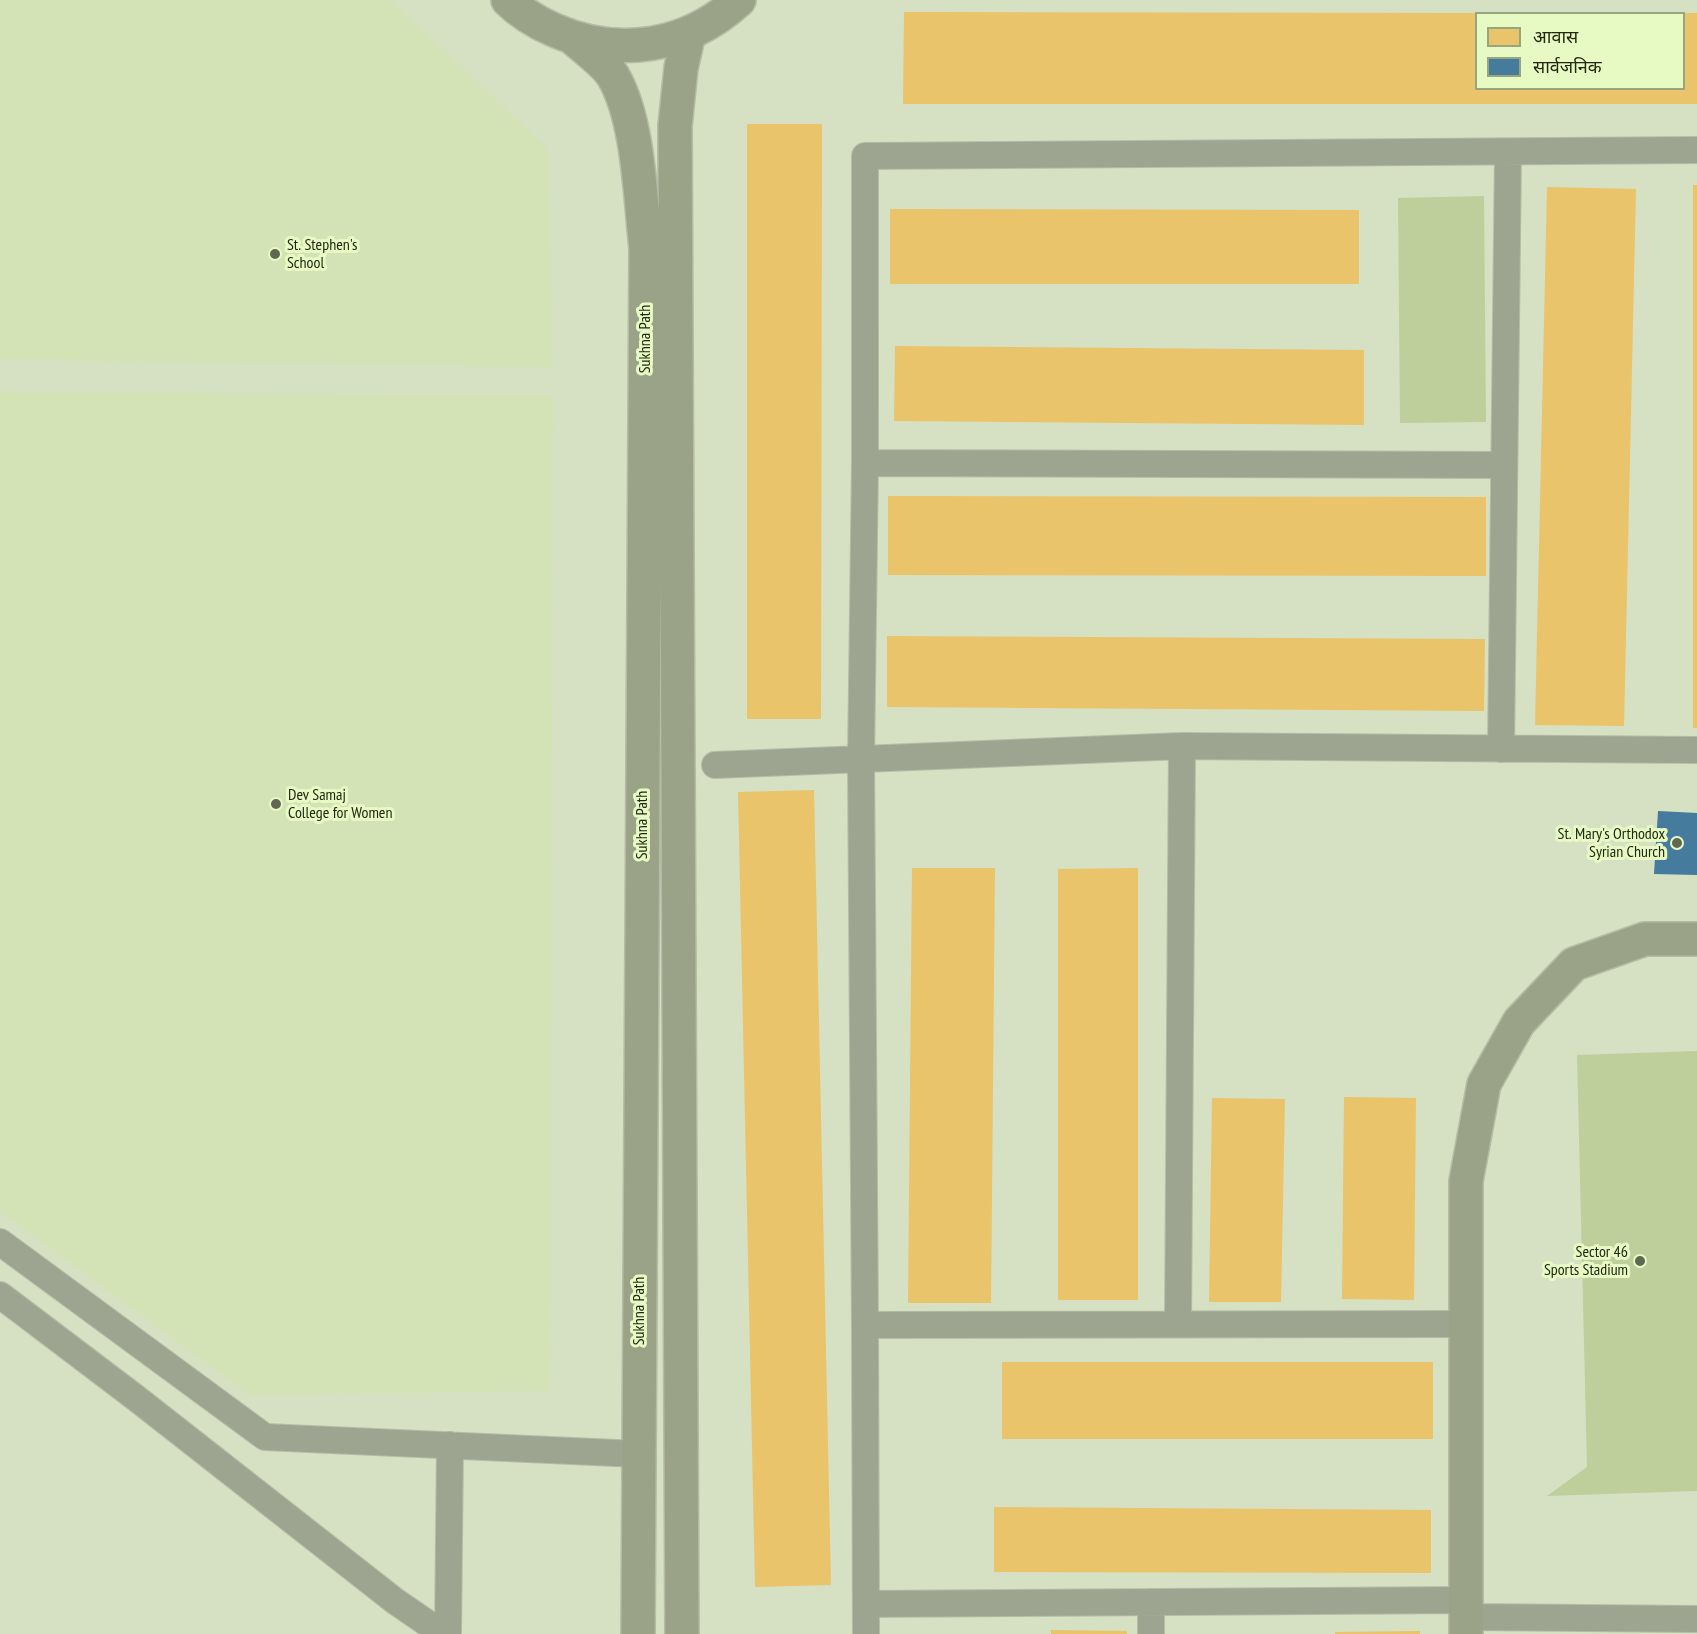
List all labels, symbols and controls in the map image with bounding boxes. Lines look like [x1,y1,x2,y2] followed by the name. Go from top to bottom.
[1475,12,1685,90] legend
[1533,25,1578,48] text: आवास
[1533,55,1602,78] text: सार्वजनिक
[287,235,357,273] place label: St. Stephen's School
[268,247,282,261] marker: St. Stephen's School
[635,305,655,373] street label: Sukhna Path
[288,785,392,823] place label: Dev Samaj College for Women
[632,791,652,859] street label: Sukhna Path
[269,797,283,811] marker: Dev Samaj College for Women
[1558,824,1665,862] place label: St. Mary's Orthodox Syrian Church
[1670,836,1684,850] marker: St. Mary's Orthodox Syrian Church
[1544,1242,1628,1280] place label: Sector 46 Sports Stadium
[1633,1254,1647,1268] marker: Sector 46 Sports Stadium
[629,1277,649,1345] street label: Sukhna Path

